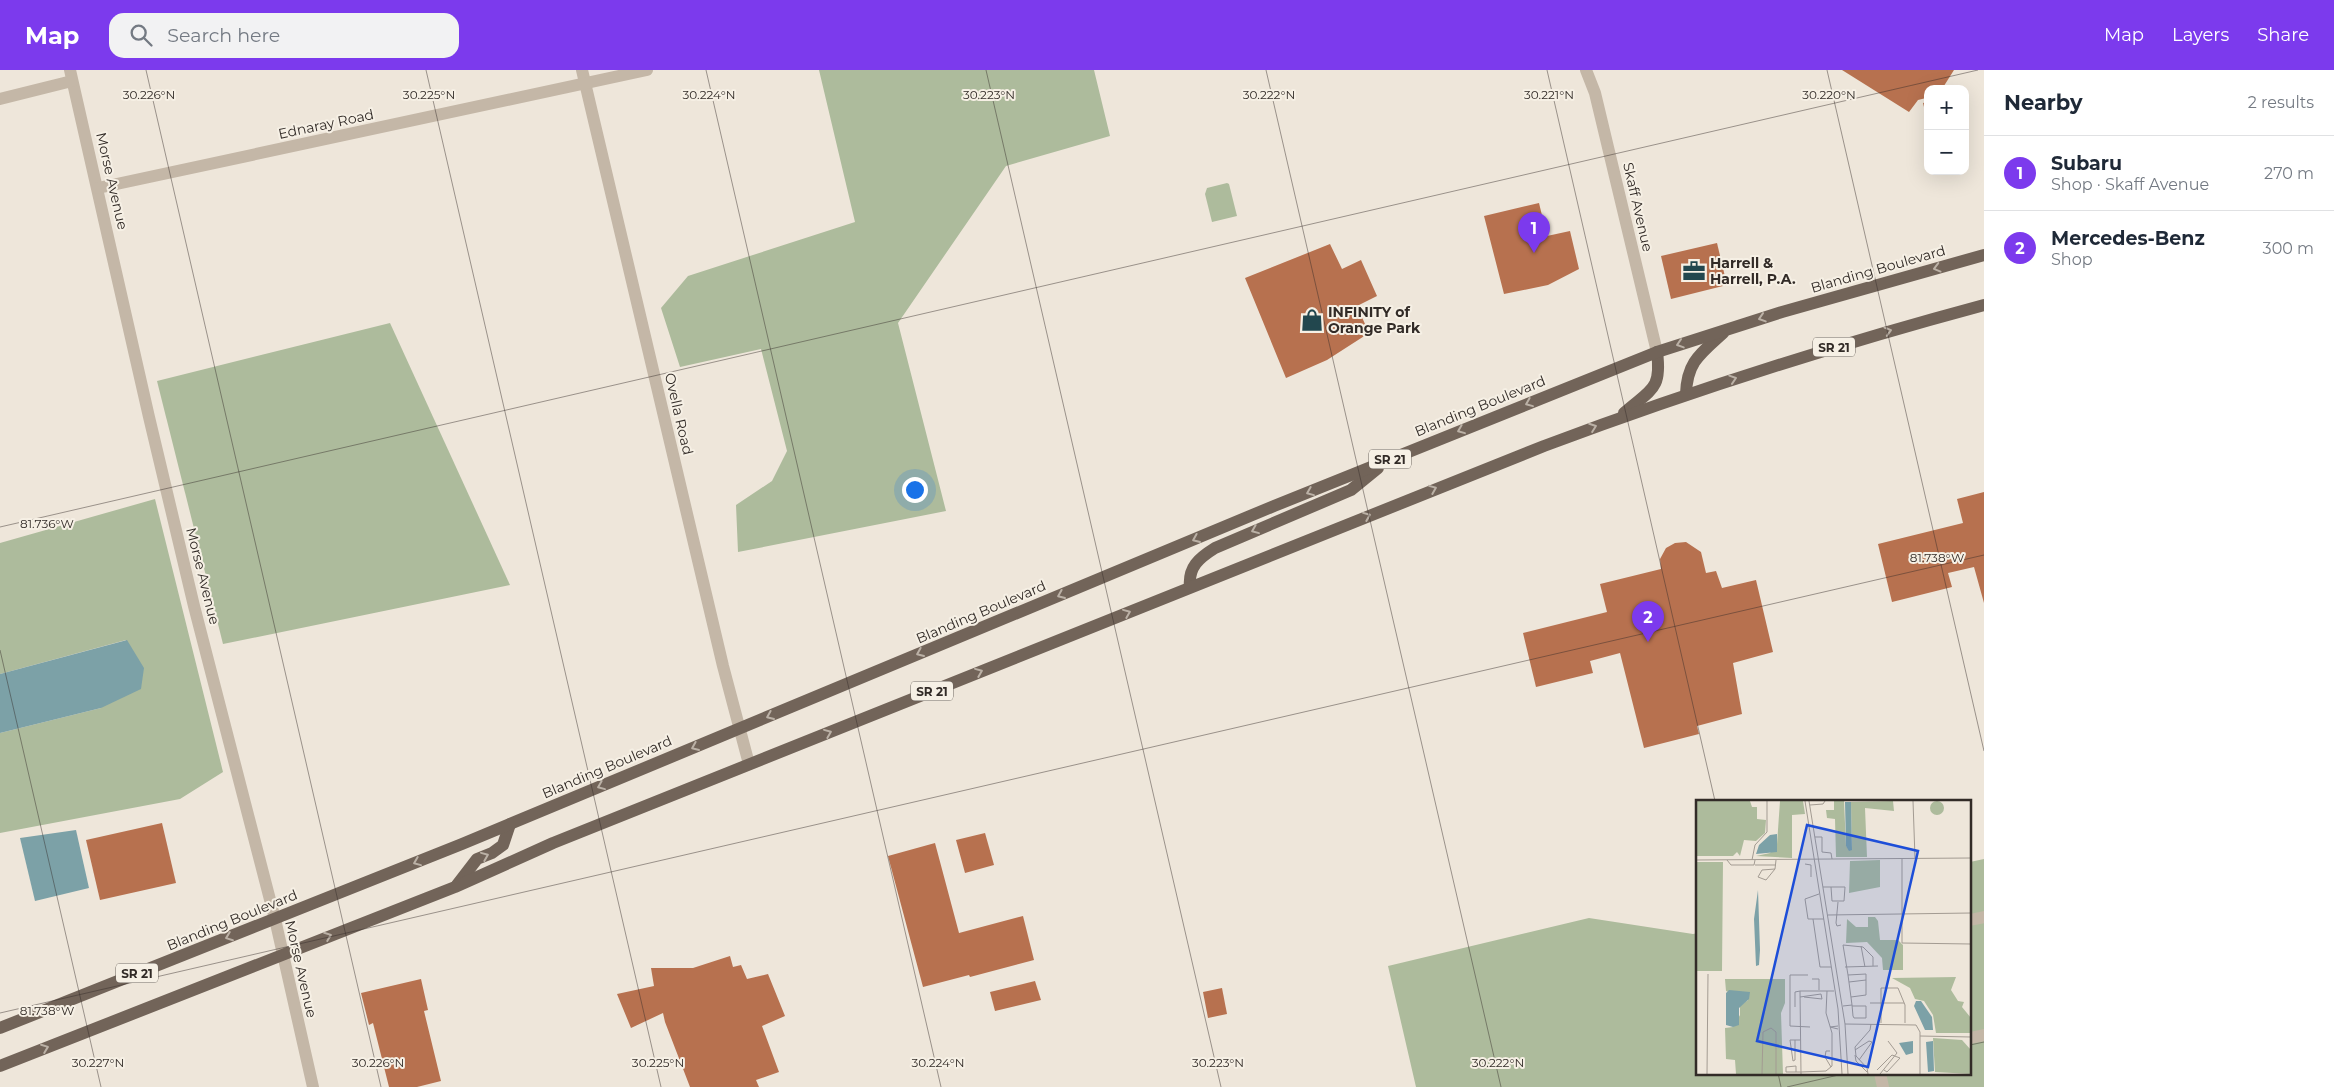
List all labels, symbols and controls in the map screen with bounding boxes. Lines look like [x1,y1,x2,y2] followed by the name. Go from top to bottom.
[109,13,459,58] search box
[25,21,79,50] text: Map
[127,21,155,49] icon: search
[167,24,280,47] text: Search here
[2104,24,2144,46] text: Map
[2172,24,2229,46] text: Layers
[2257,24,2309,46] text: Share
[1924,85,1969,175] map controls
[1924,85,1969,130] button: +
[123,87,175,102] text: 30.226°N
[403,87,455,102] text: 30.225°N
[683,87,735,102] text: 30.224°N
[963,87,1015,102] text: 30.223°N
[1243,87,1295,102] text: 30.222°N
[1524,87,1574,102] text: 30.221°N
[1802,87,1856,102] text: 30.220°N
[2004,90,2083,115] text: Nearby
[2248,93,2314,112] text: 2 results
[277,105,375,143] street label: Ednaray Road
[92,130,132,232] street label: Morse Avenue
[1924,130,1969,175] button: −
[2051,152,2122,175] text: Subaru
[1619,161,1657,253] street label: Skaff Avenue
[2017,164,2023,183] text: 1
[2264,164,2314,183] text: 270 m
[2051,175,2209,194] text: Shop · Skaff Avenue
[1518,212,1550,253] pin: 1
[2051,227,2205,250] text: Mercedes-Benz
[2015,239,2025,258] text: 2
[2263,239,2314,258] text: 300 m
[1809,241,1947,297] street label: Blanding Boulevard
[2051,250,2093,269] text: Shop
[1710,254,1796,288] place label: Harrell & Harrell, P.A.
[1681,258,1707,284] office icon: Harrell & Harrell, P.A.
[1932,262,1941,273] one-way arrow
[1328,303,1421,337] place label: INFINITY of Orange Park
[1299,307,1325,333] shop icon: INFINITY of Orange Park
[1758,313,1767,323] one-way arrow
[1883,327,1891,337] one-way arrow
[1813,338,1855,356] road number: SR 21
[1677,339,1685,349] one-way arrow
[661,371,697,457] street label: Ovella Road
[1412,372,1548,440] street label: Blanding Boulevard
[1728,375,1736,385] one-way arrow
[1525,397,1534,407] one-way arrow
[1588,423,1596,433] one-way arrow
[1457,425,1465,435] one-way arrow
[1369,449,1411,468] road number: SR 21
[902,477,928,503] your location
[1306,485,1315,496] one-way arrow
[1429,485,1437,495] one-way arrow
[1362,512,1371,522] one-way arrow
[20,516,74,531] text: 81.736°W
[1251,523,1260,534] one-way arrow
[182,526,224,626] street label: Morse Avenue
[1192,532,1201,543] one-way arrow
[1910,550,1964,565] text: 81.738°W
[913,576,1049,648] street label: Blanding Boulevard
[1057,588,1066,599] one-way arrow
[1632,601,1664,642] pin: 2
[1122,608,1131,619] one-way arrow
[916,647,925,658] one-way arrow
[974,668,982,678] one-way arrow
[911,682,953,700] road number: SR 21
[766,709,775,720] one-way arrow
[823,728,832,739] one-way arrow
[539,731,675,803] street label: Blanding Boulevard
[691,741,700,751] one-way arrow
[597,780,606,790] one-way arrow
[1696,800,1972,1074] inset map
[480,851,489,862] one-way arrow
[413,857,421,867] one-way arrow
[164,886,300,954] street label: Blanding Boulevard
[281,918,321,1020] street label: Morse Avenue
[226,932,234,942] one-way arrow
[323,932,332,943] one-way arrow
[116,964,158,982] road number: SR 21
[20,1003,74,1018] text: 81.738°W
[41,1044,49,1054] one-way arrow
[72,1055,124,1070] text: 30.227°N
[352,1055,404,1070] text: 30.226°N
[632,1055,684,1070] text: 30.225°N
[912,1055,964,1070] text: 30.224°N
[1192,1055,1244,1070] text: 30.223°N
[1472,1055,1524,1070] text: 30.222°N

